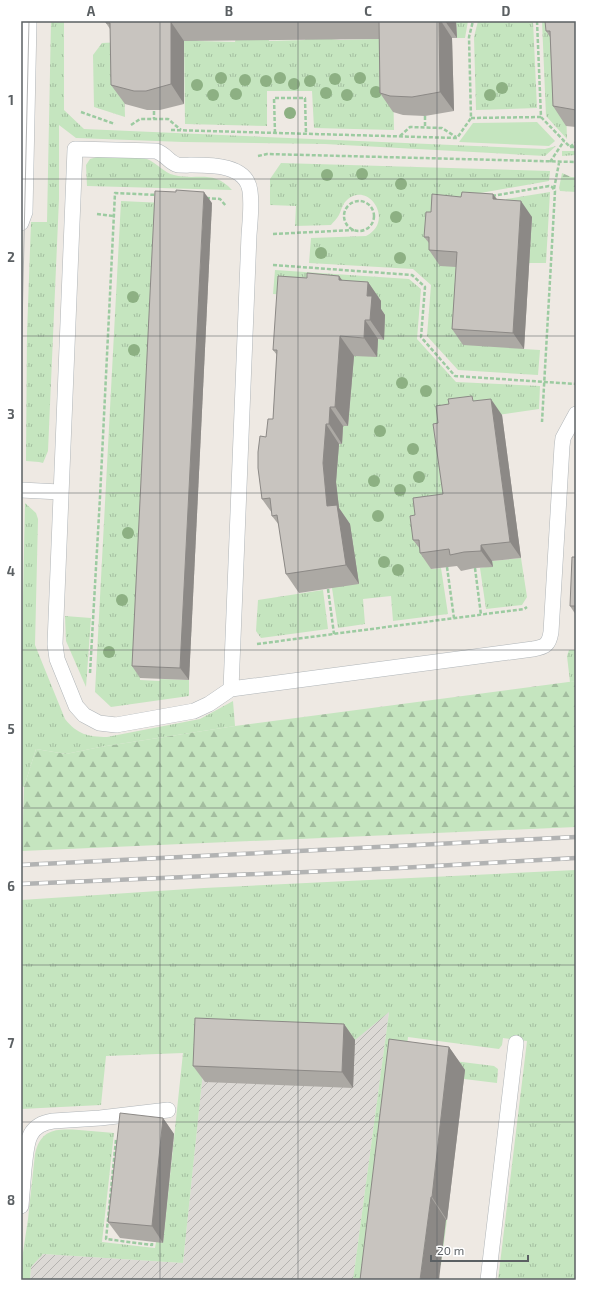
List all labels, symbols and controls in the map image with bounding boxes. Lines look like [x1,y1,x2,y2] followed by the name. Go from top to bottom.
[87,3,96,19] text: A
[225,3,233,19] text: B
[364,3,372,19] text: C
[502,3,511,19] text: D
[8,92,14,108] text: 1
[7,249,15,265] text: 2
[7,406,15,422] text: 3
[7,563,15,579] text: 4
[7,721,15,737] text: 5
[7,878,15,894] text: 6
[8,1035,15,1051] text: 7
[7,1192,15,1208] text: 8
[431,1237,528,1263] scale bar
[437,1243,464,1257] text: 20 m

